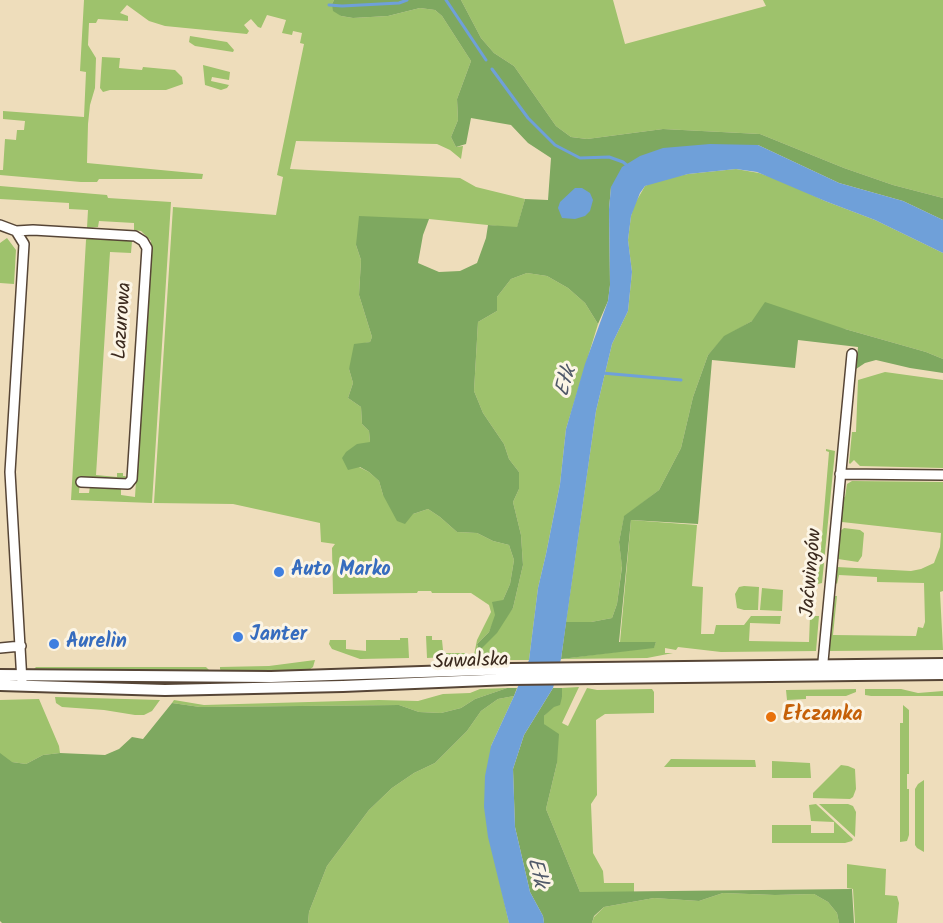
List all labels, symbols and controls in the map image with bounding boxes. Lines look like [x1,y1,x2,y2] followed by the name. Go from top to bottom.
[109,282,139,360] street label: Lazurowa
[552,364,584,400] water label: Ełk
[797,528,829,618] street label: Jaćwingów
[291,560,391,584] place label: Auto Marko
[272,565,286,579] marker: Auto Marko
[250,625,307,649] place label: Janter
[231,630,245,644] marker: Janter
[66,632,127,656] place label: Aurelin
[47,637,61,651] marker: Aurelin
[433,650,509,676] street label: Suwalska
[783,705,862,729] place label: Ełczanka
[764,710,778,724] marker: Ełczanka
[519,856,551,890] water label: Ełk

